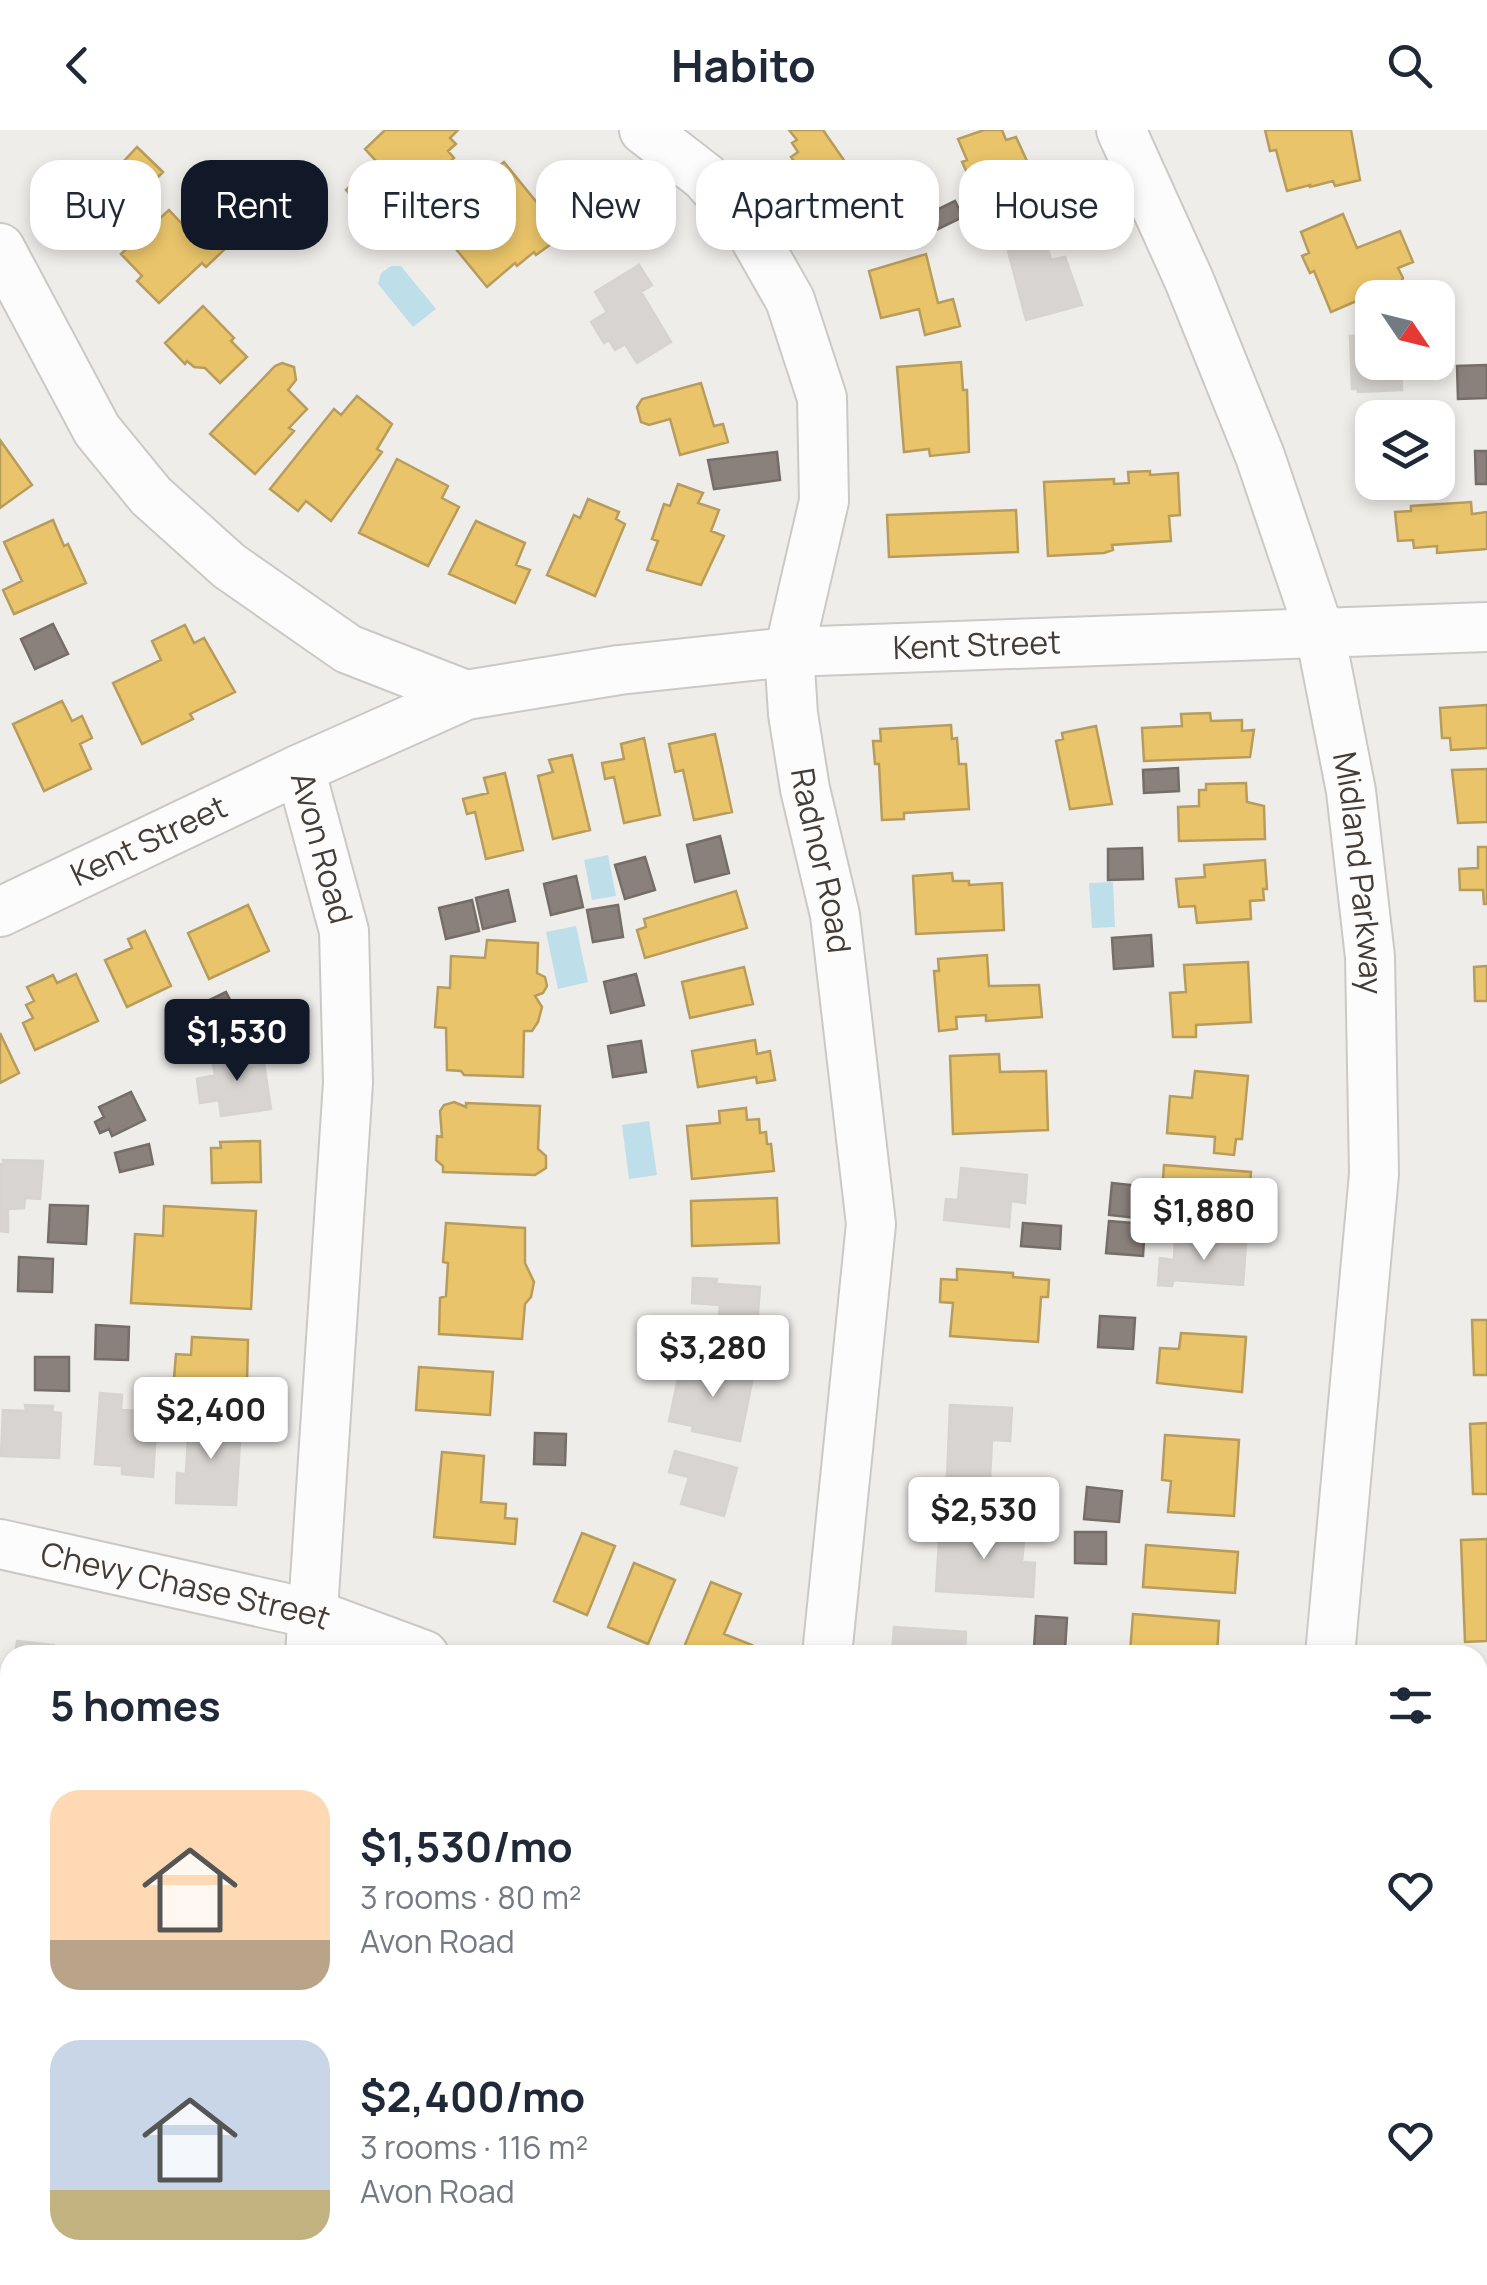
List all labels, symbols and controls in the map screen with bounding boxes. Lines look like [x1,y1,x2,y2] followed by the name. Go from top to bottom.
[671,34,816,96] text: Habito
[50,38,105,93] icon: back
[1382,38,1437,93] icon: search
[30,160,161,250] chip: Buy
[181,160,328,250] chip: Rent
[348,160,516,250] chip: Filters
[536,160,676,250] chip: New
[696,160,939,250] chip: Apartment
[959,160,1134,250] chip: House
[1355,280,1455,380] north arrow
[1355,280,1455,500] map controls
[1355,400,1455,500] button: layers
[892,619,1062,669] street label: Kent Street
[1323,748,1394,995] street label: Midland Parkway
[781,765,862,956] street label: Radnor Road
[281,767,364,928] street label: Avon Road
[63,784,234,896] street label: Kent Street
[156,999,318,1084] pin: $1,530
[187,1009,287,1053] text: $1,530
[1123,1178,1285,1263] pin: $1,880
[1153,1188,1255,1232] text: $1,880
[632,1315,794,1400] pin: $3,280
[659,1325,767,1369] text: $3,280
[130,1377,292,1462] pin: $2,400
[156,1387,266,1431] text: $2,400
[903,1477,1065,1562] pin: $2,530
[930,1487,1038,1531] text: $2,530
[37,1531,337,1640] street label: Chevy Chase Street
[50,1676,221,1734] text: 5 homes
[1383,1678,1438,1733] icon: filters
[360,1817,573,1875] text: $1,530/mo
[130,1830,250,1950] icon: home
[1383,1863,1438,1918] icon: heart
[360,1875,582,1919] text: 3 rooms · 80 m²
[360,1919,515,1963] text: Avon Road
[360,2067,585,2125] text: $2,400/mo
[130,2080,250,2200] icon: home
[1383,2113,1438,2168] icon: heart
[360,2125,588,2169] text: 3 rooms · 116 m²
[360,2169,515,2213] text: Avon Road

